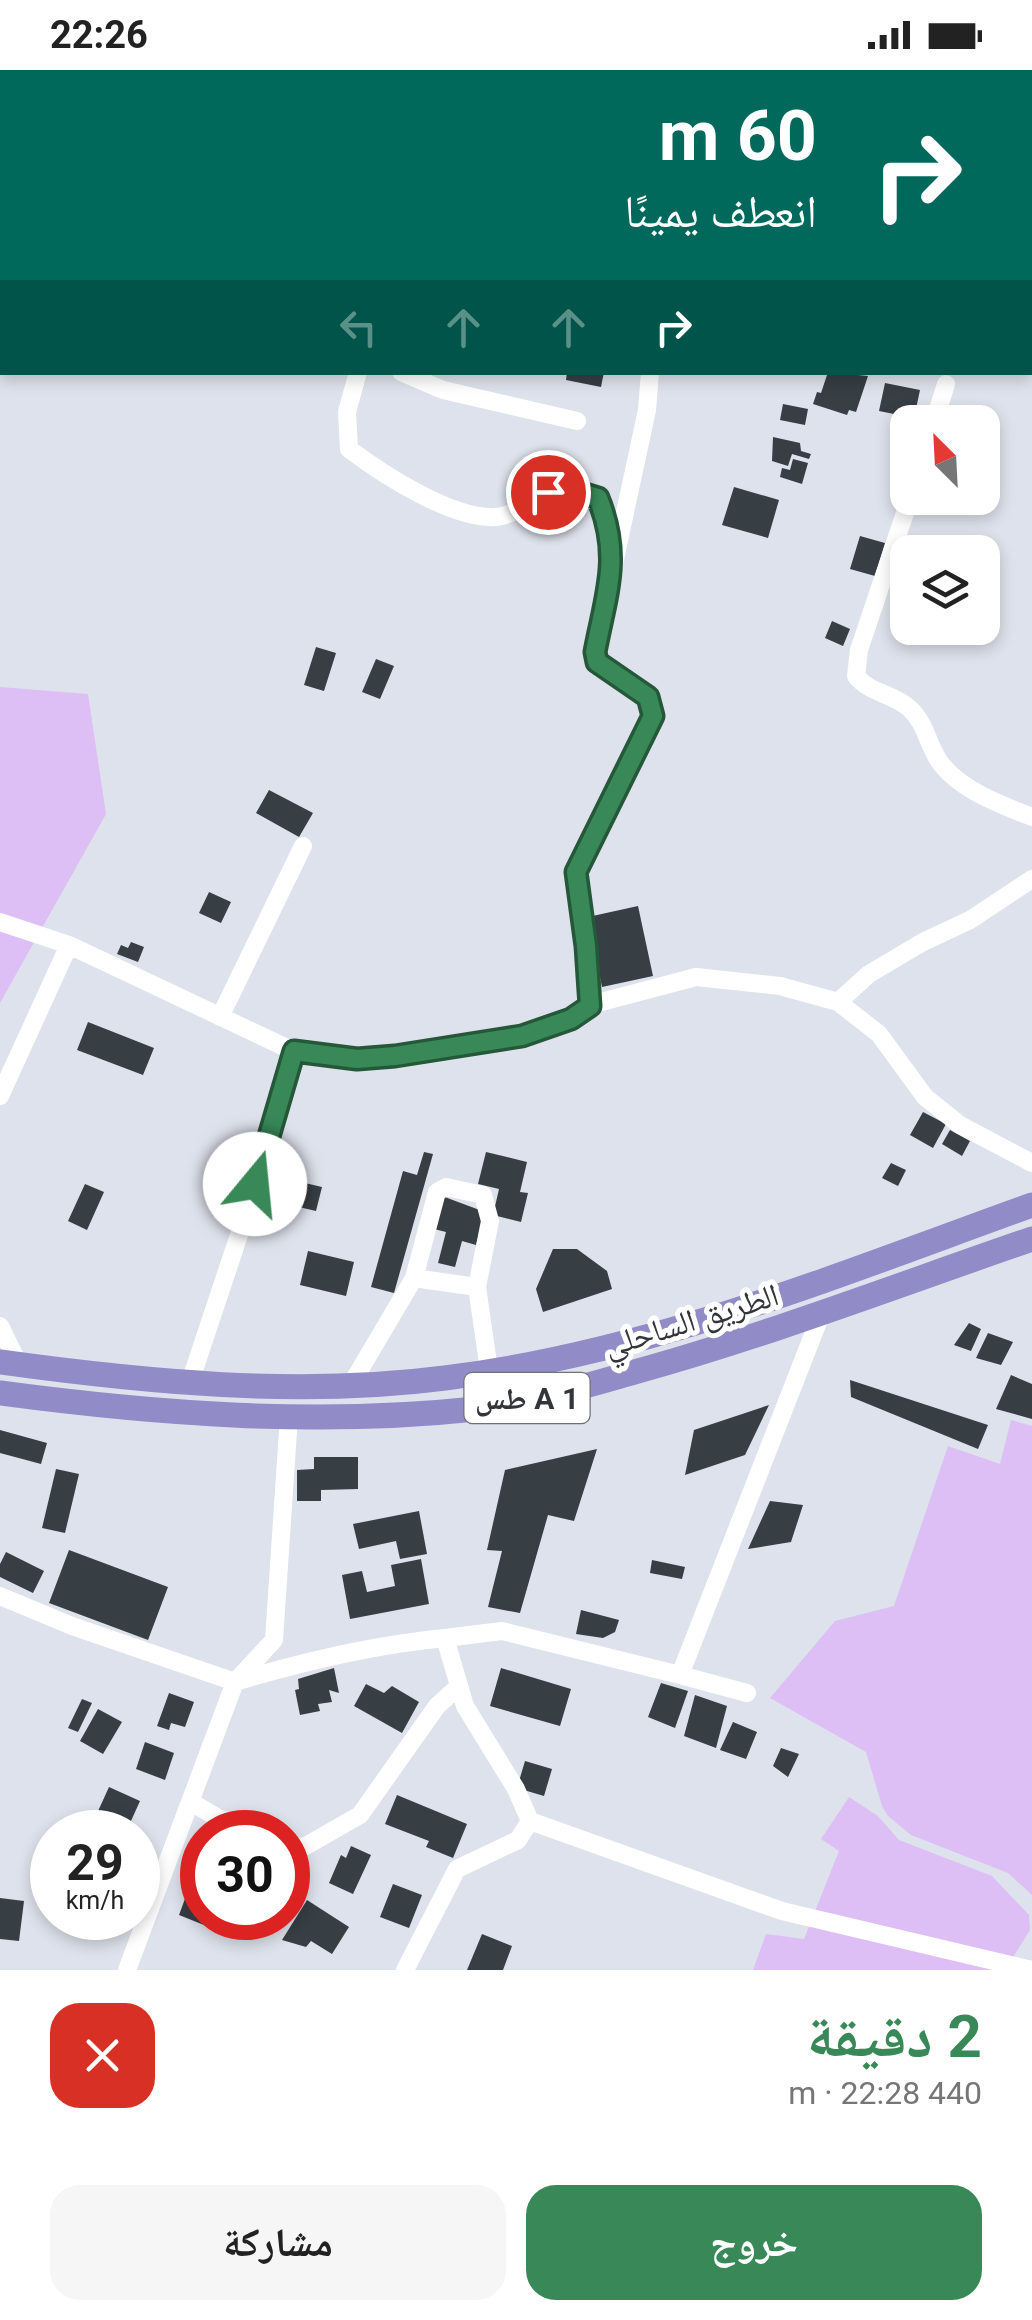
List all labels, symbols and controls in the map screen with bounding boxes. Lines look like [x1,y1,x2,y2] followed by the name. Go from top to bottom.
[50,13,148,57] text: 22:26
[659,95,817,177] text: 60 m
[852,110,982,240] icon: right
[624,185,817,238] text: انعطف يمينًا
[331,300,386,355] icon: left
[436,300,491,355] icon: ahead
[541,300,596,355] icon: ahead
[646,300,701,355] icon: right
[890,405,1000,515] north arrow
[890,405,1000,645] map controls
[506,450,591,535] pin
[521,465,576,520] icon: arrive
[890,535,1000,645] button: layers
[203,1132,307,1236] position arrow
[599,1275,785,1370] street label: الطريق الساحلي
[464,1373,590,1423] road number: طس A 1
[180,1810,310,1940] speed limit sign: 30
[66,1834,124,1892] text: 29
[66,1886,124,1915] text: km/h
[807,2001,982,2072] text: 2 دقيقة
[50,2003,155,2108] button: close
[788,2074,982,2112] text: 440 m · 22:28
[50,2185,506,2300] button: مشاركة
[526,2185,982,2300] button: خروج

